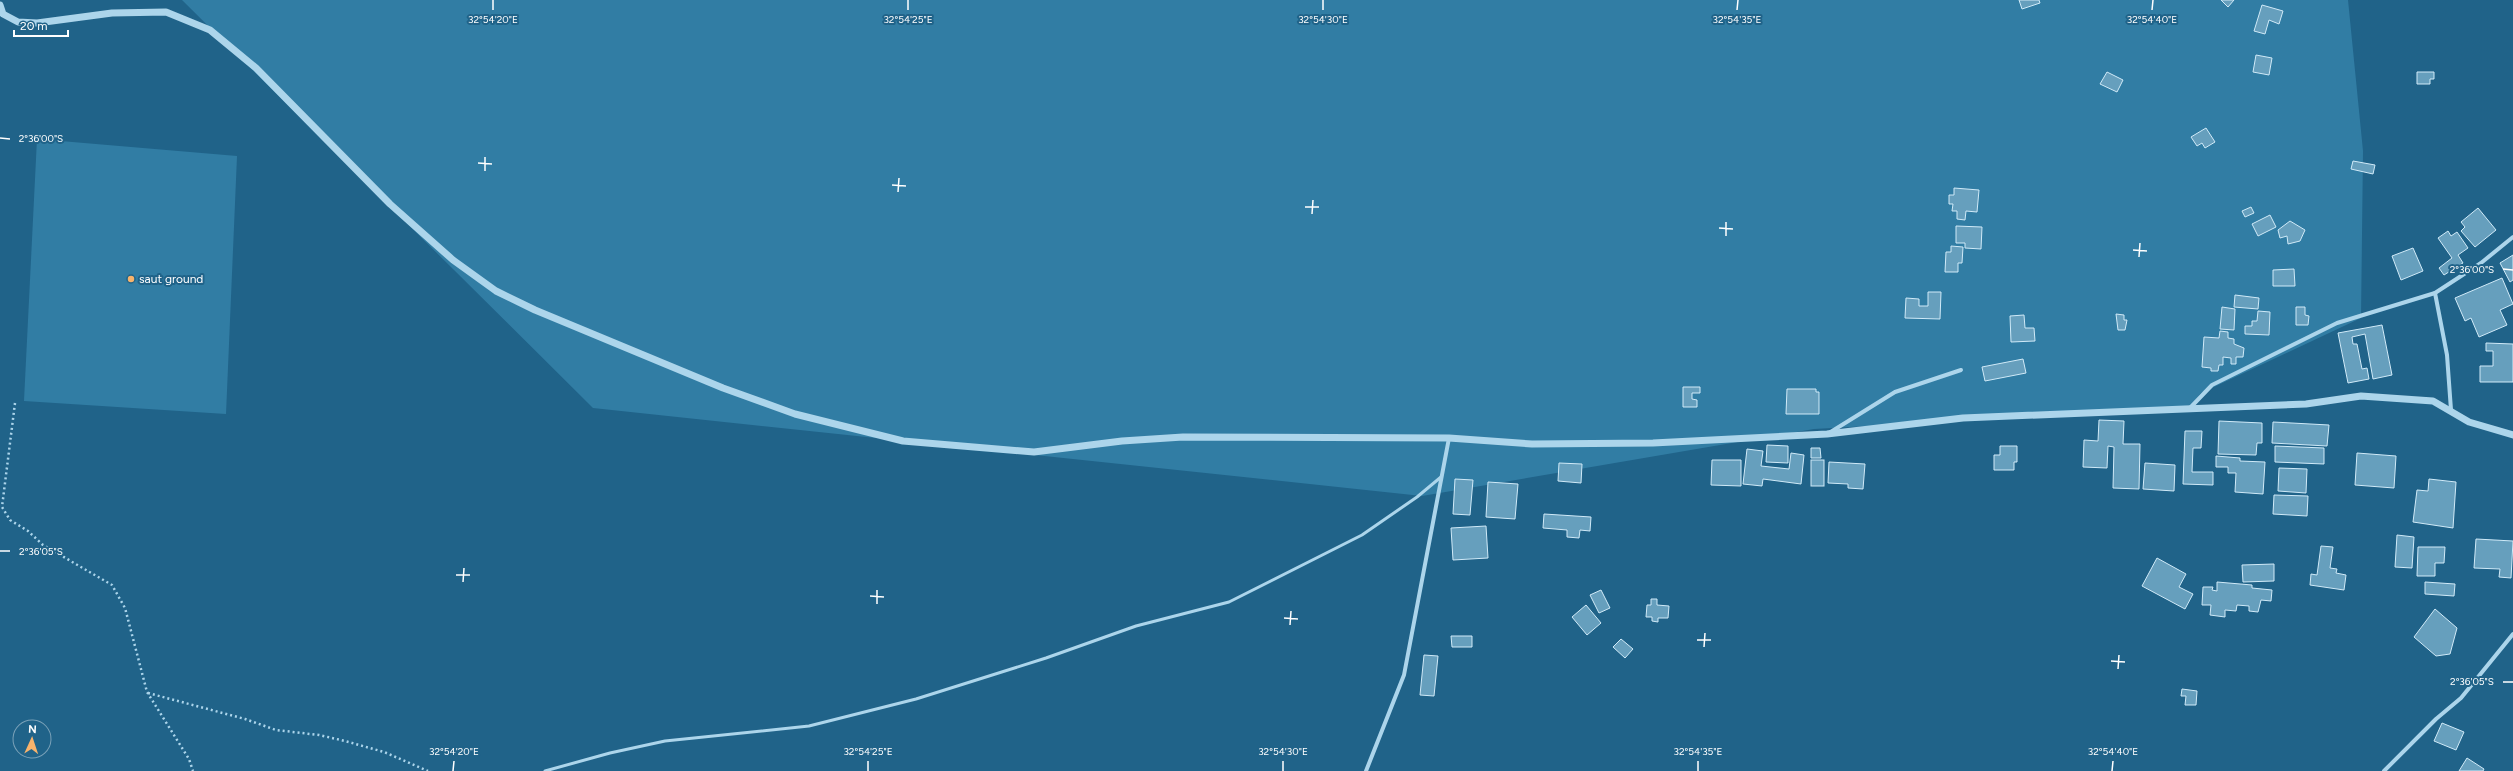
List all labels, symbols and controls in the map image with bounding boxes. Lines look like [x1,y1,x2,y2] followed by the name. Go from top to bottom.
[14,12,68,38] scale bar
[468,13,518,26] text: 32°54'20"E
[883,13,933,26] text: 32°54'25"E
[1298,13,1348,26] text: 32°54'30"E
[1713,13,1762,26] text: 32°54'35"E
[2127,13,2177,26] text: 32°54'40"E
[20,19,48,33] text: 20 m
[19,132,63,145] text: 2°36'00"S
[2450,263,2494,276] text: 2°36'00"S
[139,272,203,286] place label: saut ground
[126,274,136,284] marker: saut ground
[19,545,63,558] text: 2°36'05"S
[2450,675,2494,688] text: 2°36'05"S
[12,719,52,759] north arrow
[28,723,37,736] text: N
[429,745,479,758] text: 32°54'20"E
[843,745,893,758] text: 32°54'25"E
[1258,745,1308,758] text: 32°54'30"E
[1674,745,1723,758] text: 32°54'35"E
[2088,745,2138,758] text: 32°54'40"E

